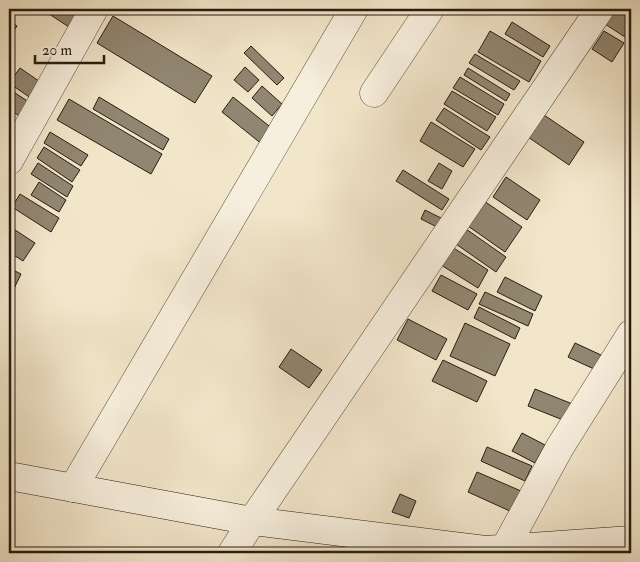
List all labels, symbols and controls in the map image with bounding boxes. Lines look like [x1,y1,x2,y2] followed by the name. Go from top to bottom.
[35,32,104,64] scale bar
[42,41,72,60] text: 20 m

